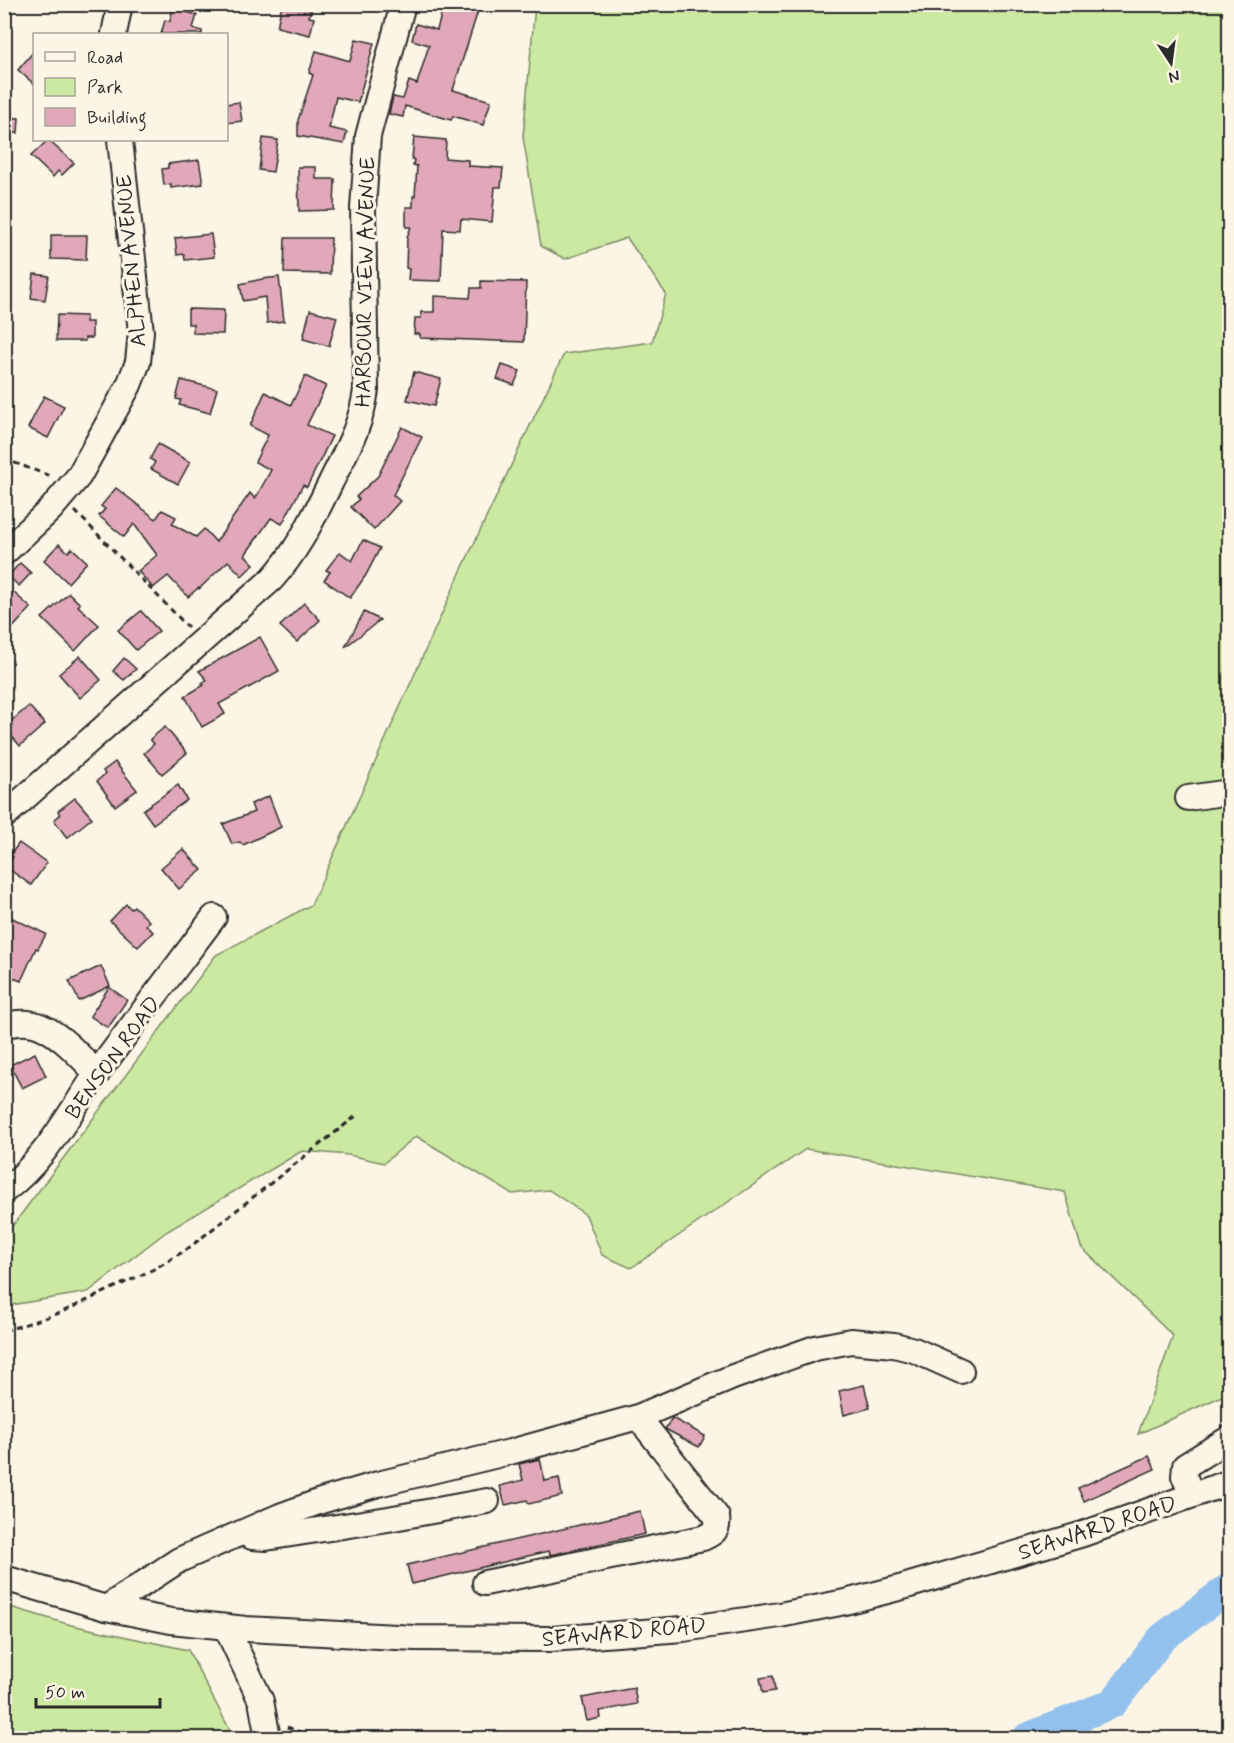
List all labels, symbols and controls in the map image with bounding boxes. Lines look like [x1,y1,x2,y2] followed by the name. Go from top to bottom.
[33,33,228,141] legend
[1141,33,1201,93] north arrow
[87,46,123,70] text: Road
[1166,65,1182,88] text: N
[87,76,123,100] text: Park
[87,106,147,132] text: Building
[350,156,382,408] street label: HARBOUR VIEW AVENUE
[110,173,153,348] street label: ALPHEN AVENUE
[60,991,168,1125] street label: BENSON ROAD
[1015,1490,1180,1568] street label: SEAWARD ROAD
[541,1612,708,1654] street label: SEAWARD ROAD
[36,1671,160,1709] scale bar
[45,1681,85,1705] text: 50 m

